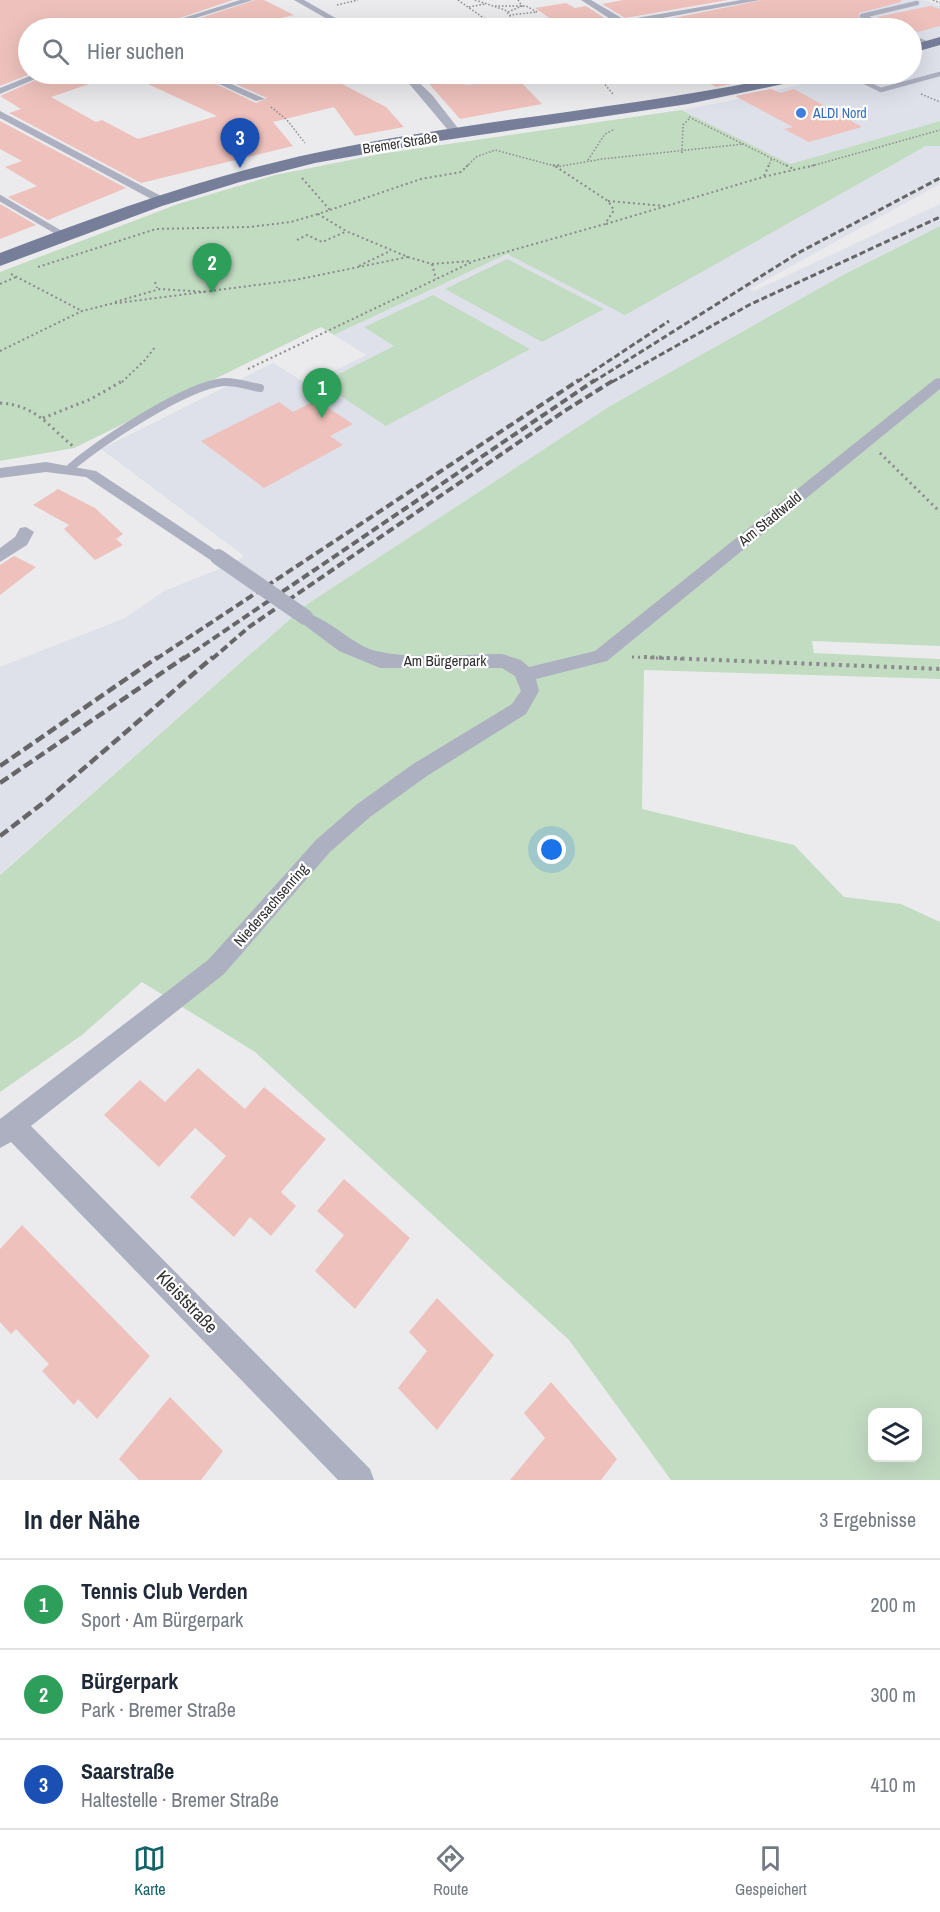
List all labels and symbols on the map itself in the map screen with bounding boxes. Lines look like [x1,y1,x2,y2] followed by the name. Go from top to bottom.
[812,104,867,122] place label: ALDI Nord
[794,106,808,120] marker: ALDI Nord
[220,118,260,168] pin: 3
[361,128,439,158] street label: Bremer Straße
[192,244,232,293] pin: 2
[302,368,342,418] pin: 1
[733,487,806,551] street label: Am Stadtwald
[403,650,487,671] street label: Am Bürgerpark
[537,835,566,864] your location
[229,858,313,951] street label: Niedersachsenring
[151,1265,224,1339] street label: Kleiststraße

